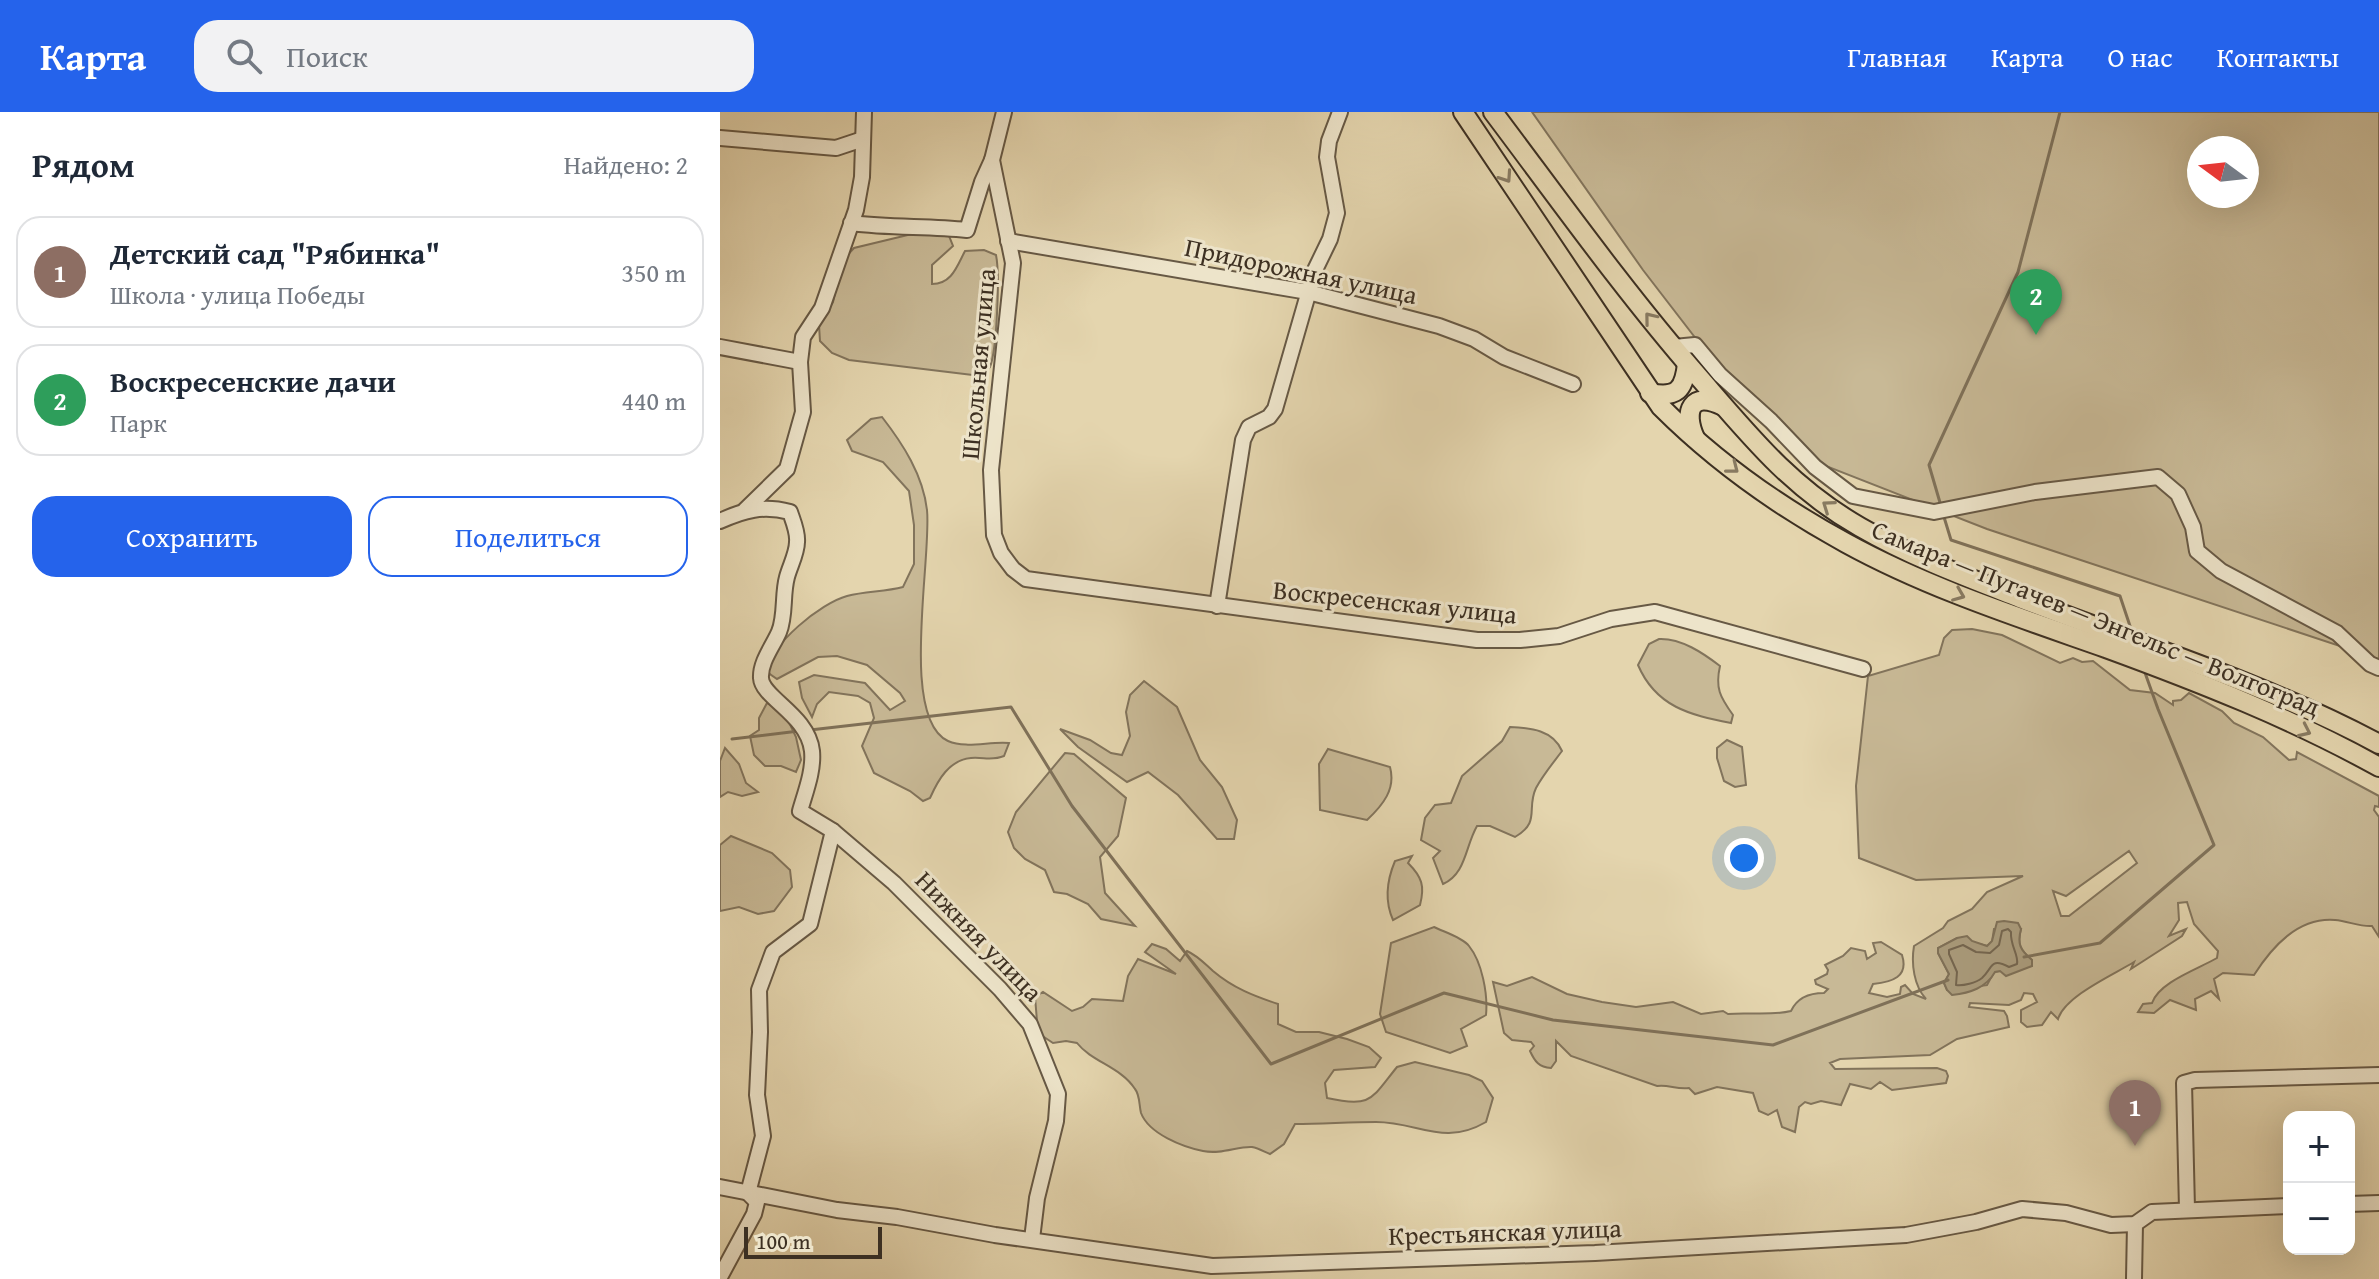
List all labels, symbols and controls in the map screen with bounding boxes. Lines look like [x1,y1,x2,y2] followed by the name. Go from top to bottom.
[194,20,754,92] search box
[40,28,146,84] text: Карта
[222,34,266,78] icon: search
[286,34,368,78] text: Поиск
[1847,36,1947,77] text: Главная
[1991,36,2063,77] text: Карта
[2107,36,2173,77] text: О нас
[2217,36,2339,77] text: Контакты
[2187,136,2259,208] north arrow
[32,140,135,189] text: Рядом
[564,145,688,184] text: Найдено: 2
[1497,168,1512,182] one-way arrow
[1181,227,1421,314] street label: Придорожная улица
[110,231,440,275] text: Детский сад "Рябинка"
[53,253,67,292] text: 1
[621,253,686,292] text: 350 m
[950,266,1005,461] street label: Школьная улица
[2010,269,2062,335] pin: 2
[110,275,365,314] text: Школа · улица Победы
[1646,312,1660,327] one-way arrow
[110,359,396,403] text: Воскресенские дачи
[53,381,67,420] text: 2
[621,381,686,420] text: 440 m
[110,403,167,442] text: Парк
[1724,459,1739,473] one-way arrow
[32,496,352,577] button: Сохранить
[368,496,688,577] button: Поделиться
[1823,501,1837,516] one-way arrow
[1866,509,2326,726] street label: Самара — Пугачев — Энгельс — Волгоград
[1271,569,1519,634] street label: Воскресенская улица
[1951,585,1965,601] one-way arrow
[2297,721,2311,737] one-way arrow
[1724,838,1764,878] your location
[907,861,1053,1010] street label: Нижняя улица
[2109,1080,2161,1146] pin: 1
[2283,1111,2355,1255] map controls
[2283,1111,2355,1183] button: +
[2283,1183,2355,1255] button: −
[1388,1208,1623,1255] street label: Крестьянская улица
[744,1223,882,1259] scale bar
[756,1225,811,1257] text: 100 m

